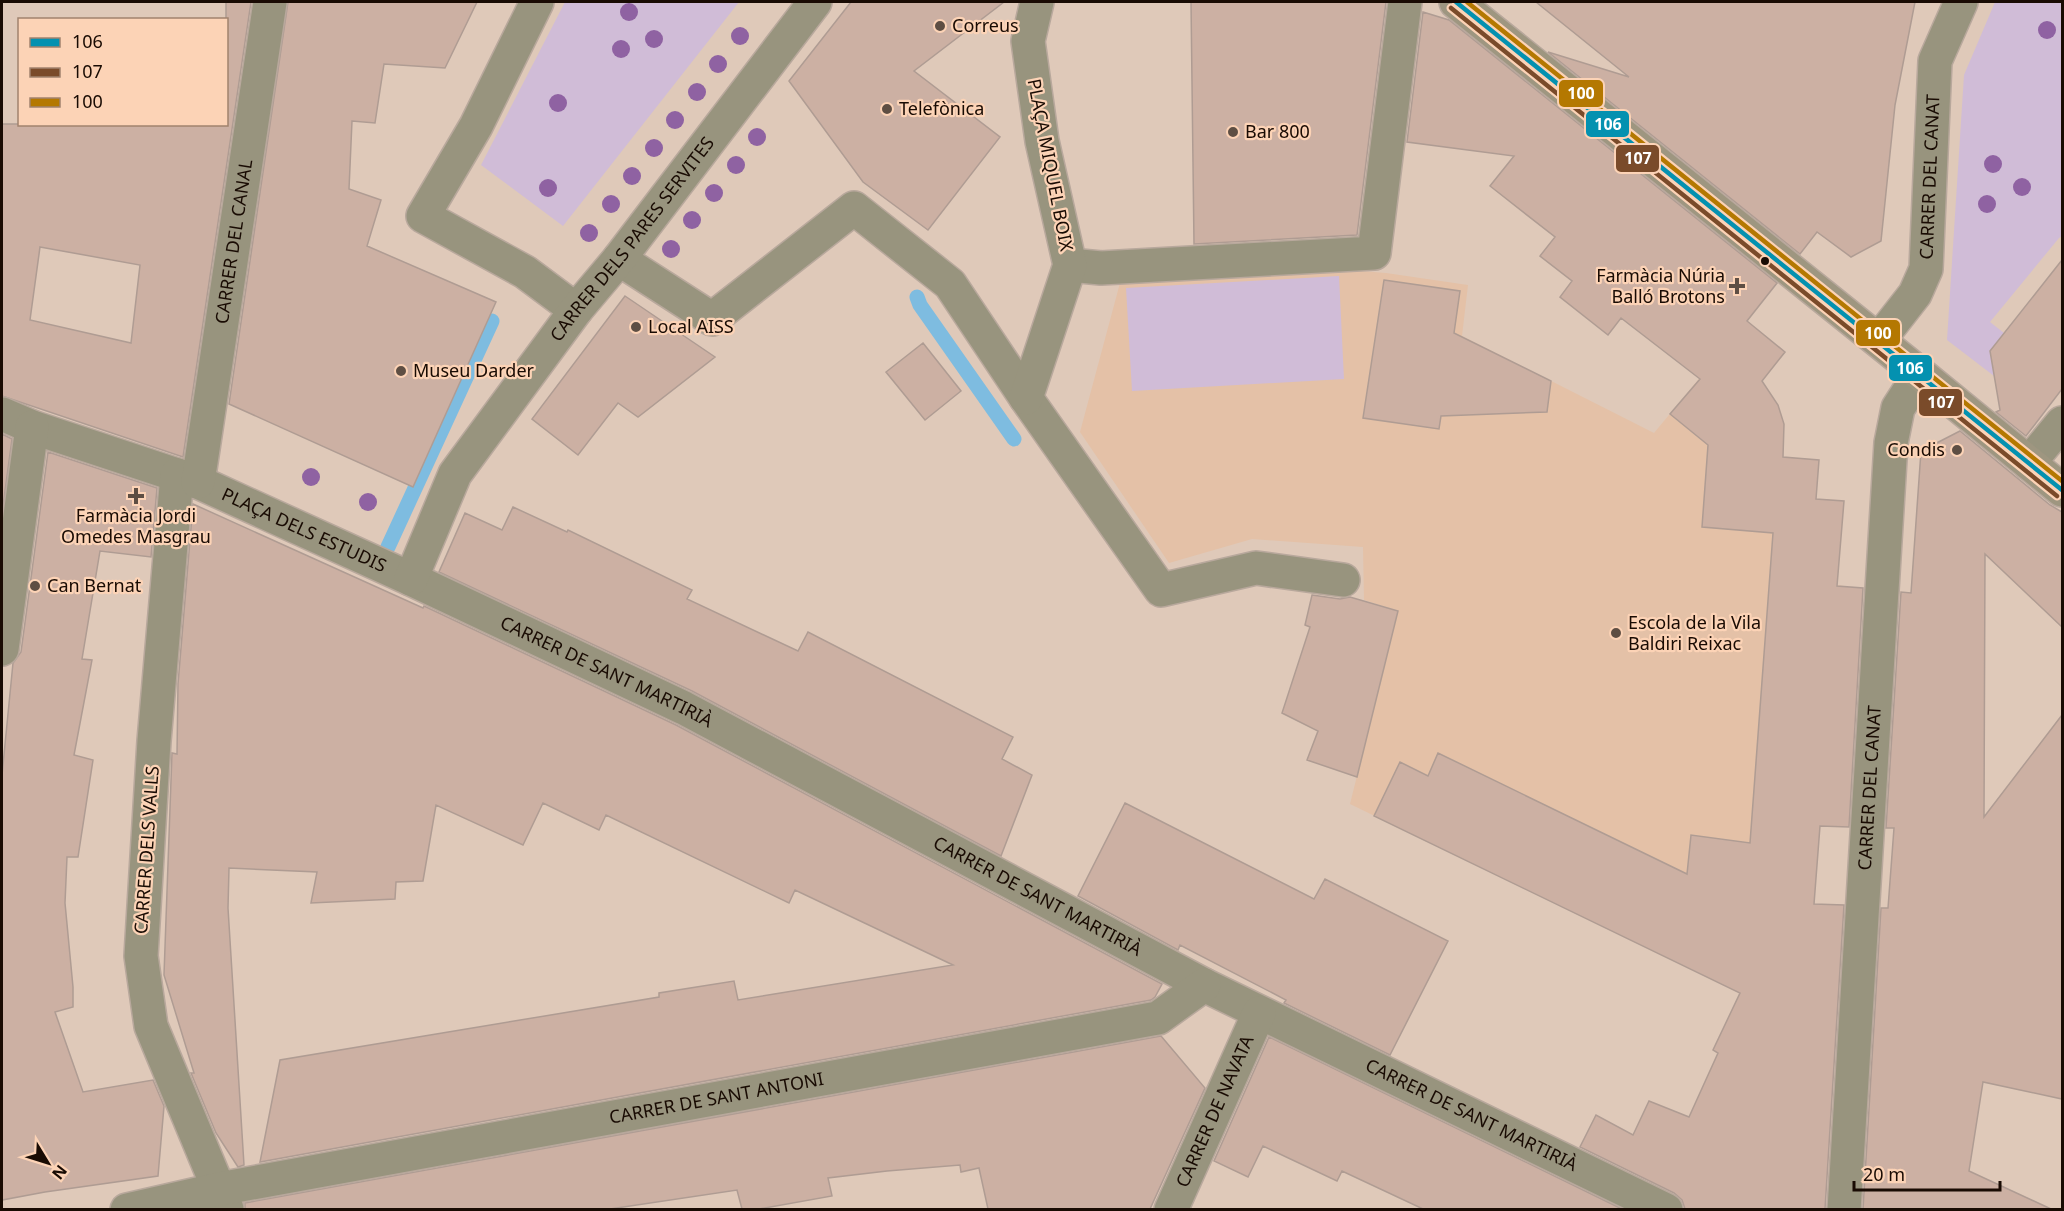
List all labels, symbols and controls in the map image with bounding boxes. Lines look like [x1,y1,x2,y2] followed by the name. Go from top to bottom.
[952,13,1019,37] place label: Correus
[18,18,228,126] legend
[933,19,947,33] marker: Correus
[72,29,103,53] text: 106
[72,59,103,83] text: 107
[1022,77,1080,254] street label: PLAÇA MIQUEL BOIX
[1558,79,1604,108] line badge: 100
[1567,82,1595,104] text: 100
[72,89,103,113] text: 100
[1913,94,1945,260] street label: CARRER DEL CANAT
[899,96,984,120] place label: Telefònica
[880,102,894,116] marker: Telefònica
[1585,110,1630,138] line badge: 106
[1594,113,1622,135] text: 106
[1245,119,1310,143] place label: Bar 800
[1226,125,1240,139] marker: Bar 800
[544,131,719,346] street label: CARRER DELS PARES SERVITES
[1615,144,1660,173] line badge: 107
[1624,147,1652,169] text: 107
[209,158,257,325] street label: CARRER DEL CANAL
[1759,255,1771,267] unlabelled marker
[1596,263,1725,308] place label: Farmàcia Núria Balló Brotons
[1730,279,1744,293] marker: Farmàcia Núria Balló Brotons
[648,314,734,338] place label: Local AISS
[1855,319,1901,347] line badge: 100
[629,320,643,334] marker: Local AISS
[1864,322,1892,344] text: 100
[1888,354,1933,382] line badge: 106
[1896,357,1924,379] text: 106
[413,358,535,382] place label: Museu Darder
[394,364,408,378] marker: Museu Darder
[1918,388,1963,417] line badge: 107
[1927,391,1955,413] text: 107
[1887,437,1945,461] place label: Condis
[1950,443,1964,457] marker: Condis
[218,481,391,577] street label: PLAÇA DELS ESTUDIS
[129,489,143,503] marker: Farmàcia Jordi Omedes Masgrau
[61,503,211,548] place label: Farmàcia Jordi Omedes Masgrau
[47,573,142,597] place label: Can Bernat
[28,579,42,593] marker: Can Bernat
[497,610,718,732] street label: CARRER DE SANT MARTIRIÀ
[1628,610,1761,655] place label: Escola de la Vila Baldiri Reixac
[1609,626,1623,640] marker: Escola de la Vila Baldiri Reixac
[1852,704,1886,871] street label: CARRER DEL CANAT
[128,765,164,935] street label: CARRER DELS VALLS
[929,830,1147,961] street label: CARRER DE SANT MARTIRIÀ
[1170,1031,1259,1191] street label: CARRER DE NAVATA
[1362,1052,1582,1176] street label: CARRER DE SANT MARTIRIÀ
[607,1066,825,1129] street label: CARRER DE SANT ANTONI
[18,1133,78,1193] north arrow
[1854,1154,2000,1192] scale bar
[47,1160,72,1184] text: N
[1863,1162,1905,1186] text: 20 m

